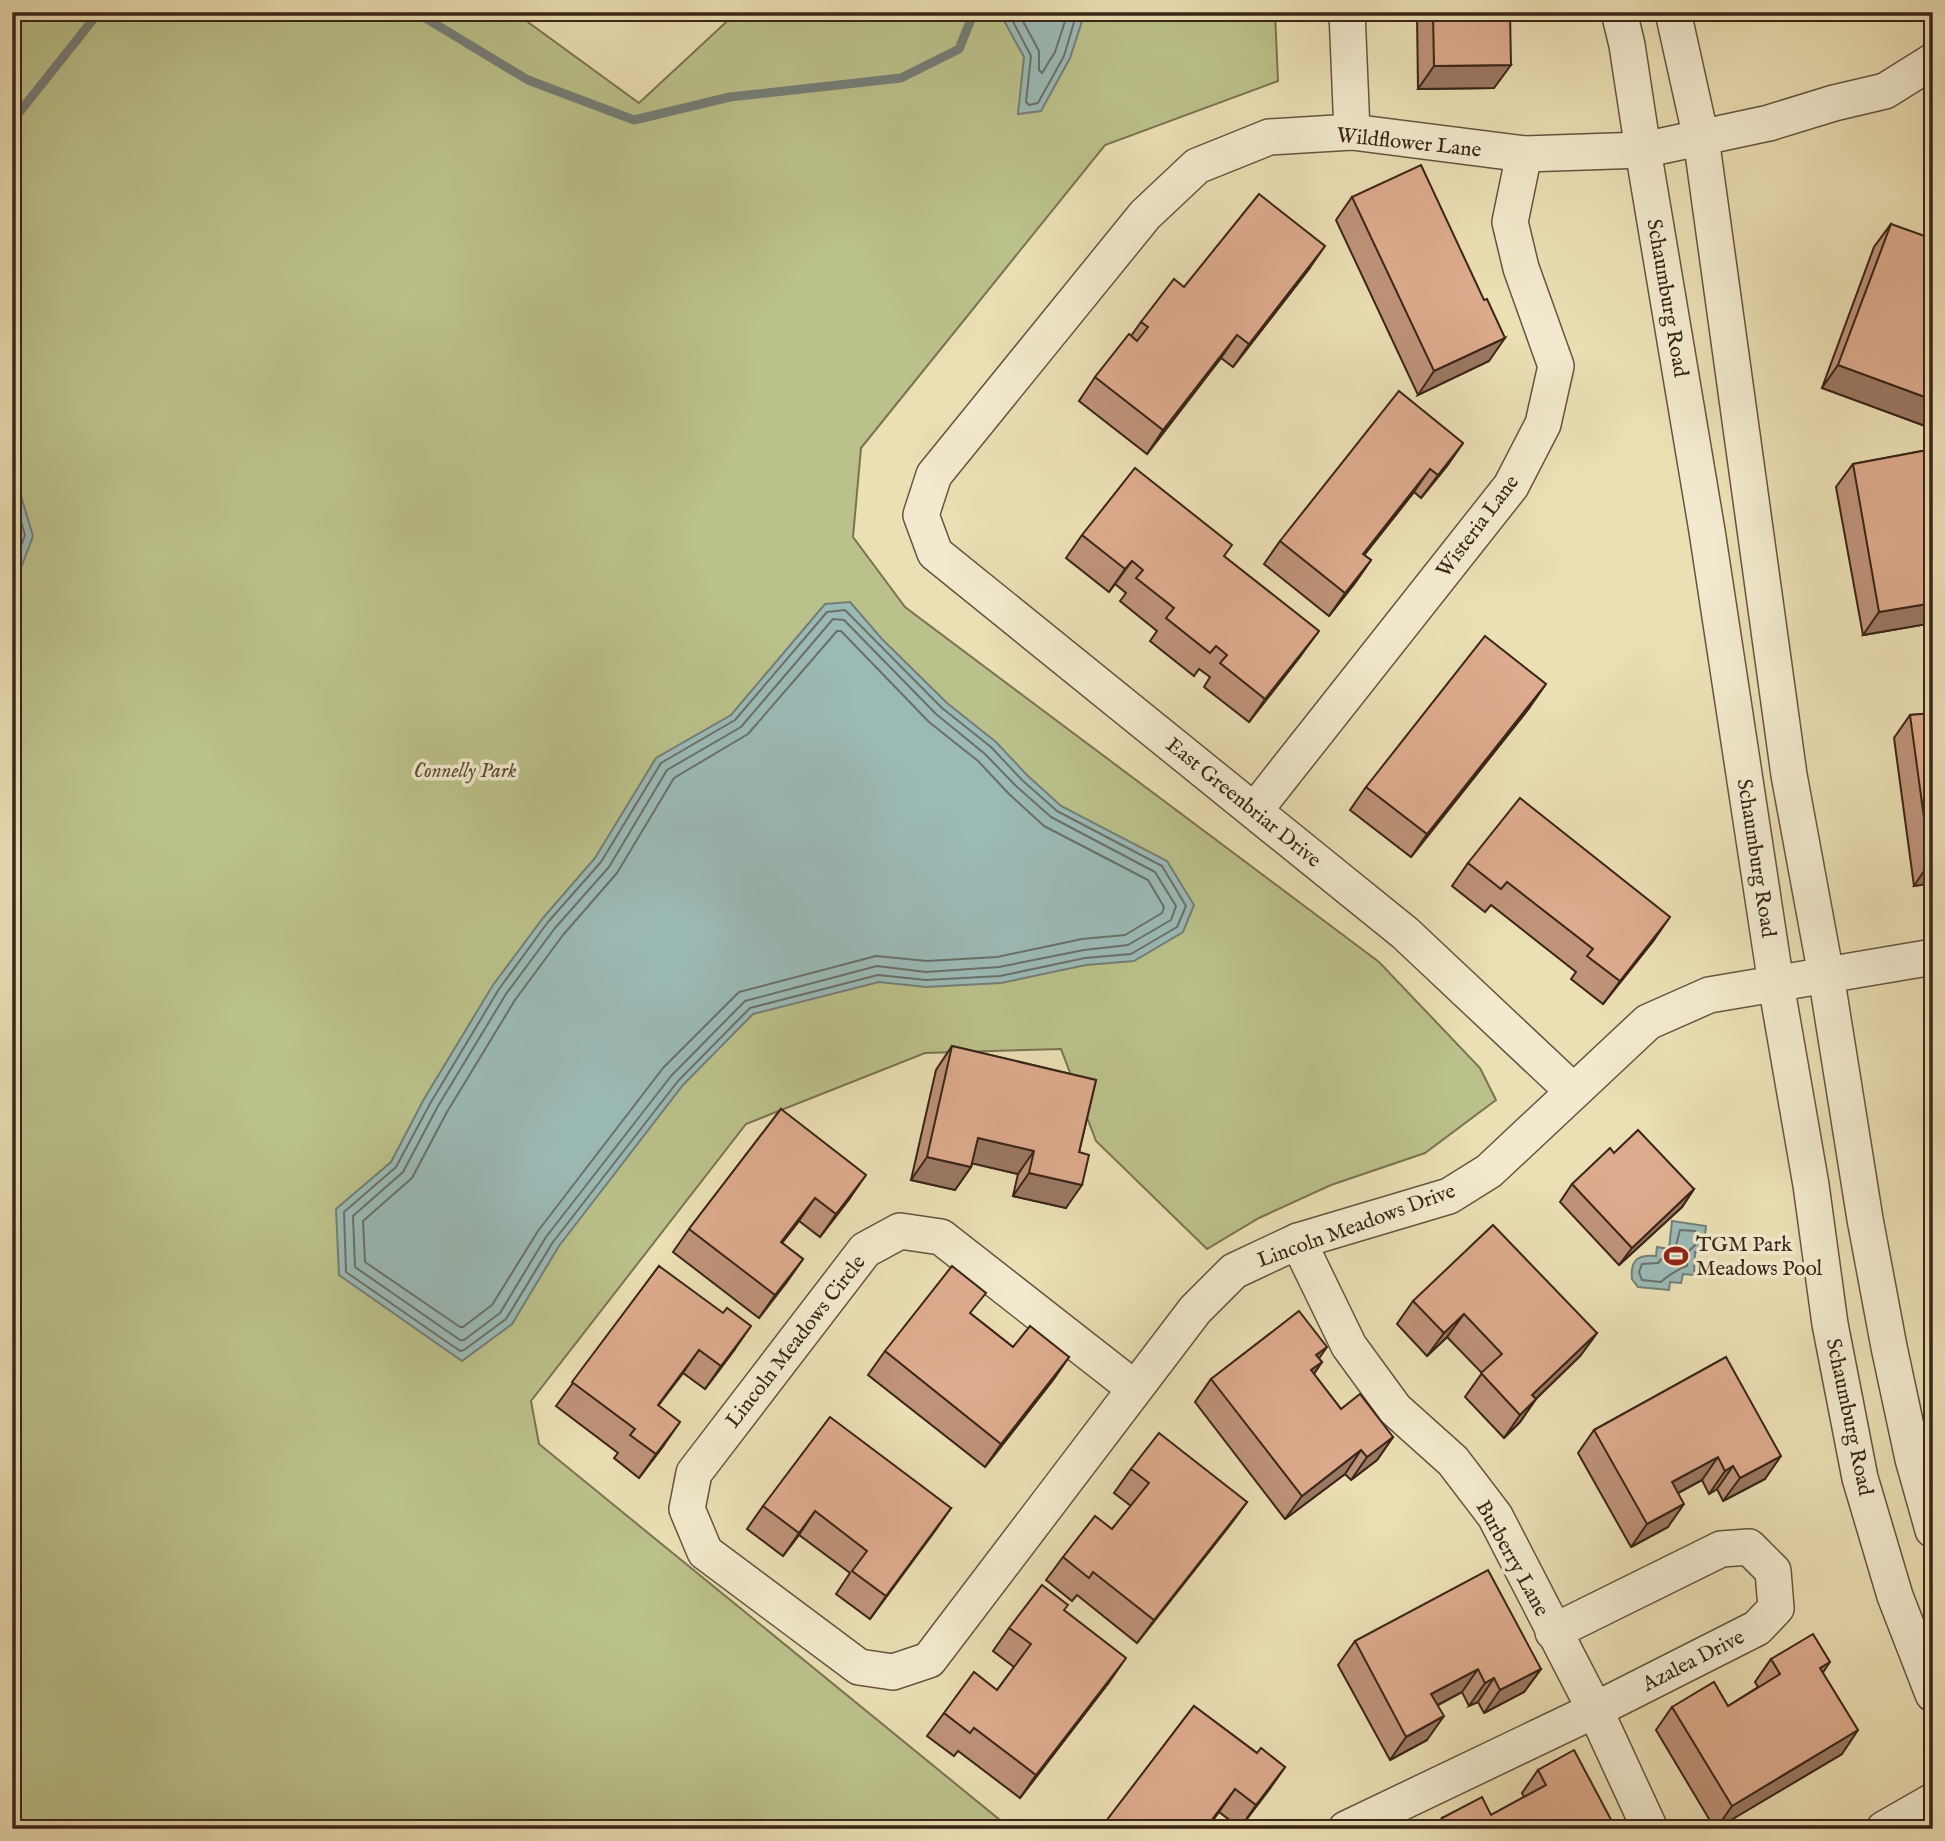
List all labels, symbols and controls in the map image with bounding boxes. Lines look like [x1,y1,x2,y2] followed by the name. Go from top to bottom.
[1335,122,1483,165] street label: Wildflower Lane
[1639,217,1694,380] street label: Schaumburg Road
[1431,470,1526,584] street label: Wisteria Lane
[1160,732,1327,874] street label: East Greenbriar Drive
[414,758,517,785] park label: Connelly Park
[1730,777,1782,940] street label: Schaumburg Road
[1254,1178,1460,1275] street label: Lincoln Meadows Drive
[1696,1232,1823,1283] place label: TGM Park Meadows Pool
[1662,1242,1690,1270] sports icon: TGM Park Meadows Pool
[720,1250,872,1434] street label: Lincoln Meadows Circle
[1819,1336,1879,1499] street label: Schaumburg Road
[1469,1496,1555,1622] street label: Burberry Lane
[1637,1624,1750,1699] street label: Azalea Drive

